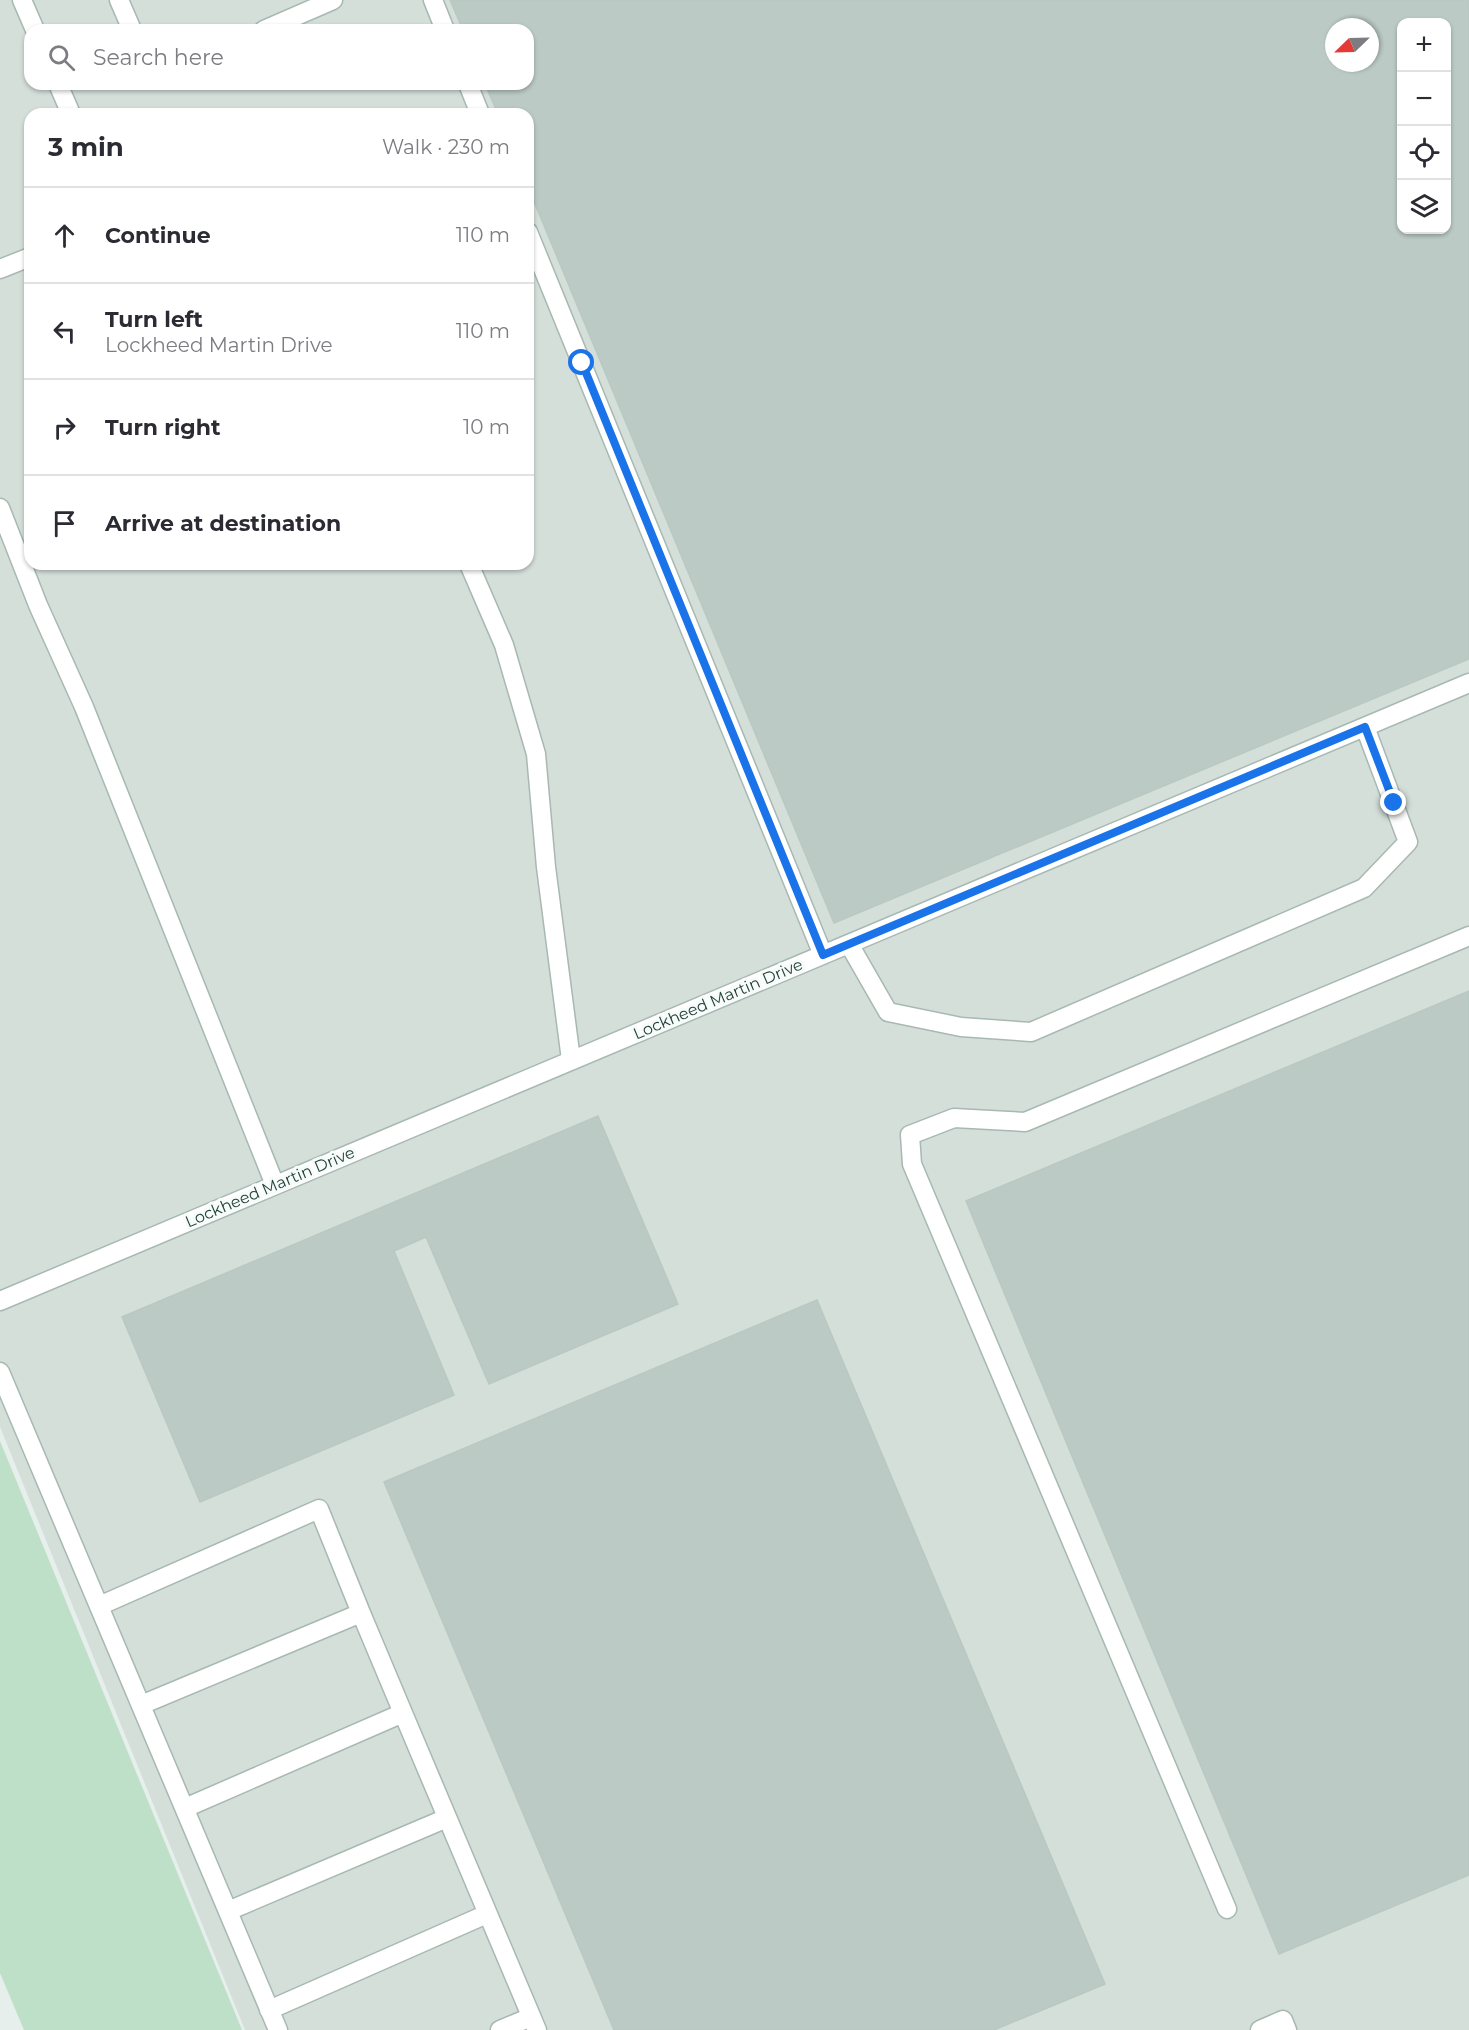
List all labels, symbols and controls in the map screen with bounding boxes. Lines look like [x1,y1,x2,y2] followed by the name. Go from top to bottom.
[1325,18,1379,72] north arrow
[1397,18,1451,234] map controls
[1397,18,1451,72] button: +
[24,24,534,90] search box
[45,41,78,74] icon: search
[93,44,224,71] text: Search here
[1397,72,1451,126] button: −
[1397,126,1451,180] button: locate
[48,131,124,163] text: 3 min
[382,135,510,159] text: Walk · 230 m
[1397,180,1451,234] button: layers
[48,219,81,252] icon: ahead
[105,222,211,249] text: Continue
[456,223,510,247] text: 110 m
[105,306,203,333] text: Turn left
[48,315,81,348] icon: left
[456,319,510,343] text: 110 m
[105,333,333,357] text: Lockheed Martin Drive
[568,349,594,375] route start
[48,411,81,444] icon: right
[105,414,220,441] text: Turn right
[463,415,510,439] text: 10 m
[48,507,81,540] icon: arrive
[105,510,341,537] text: Arrive at destination
[1380,789,1406,815] route end
[630,955,806,1043] street label: Lockheed Martin Drive
[182,1143,358,1231] street label: Lockheed Martin Drive

